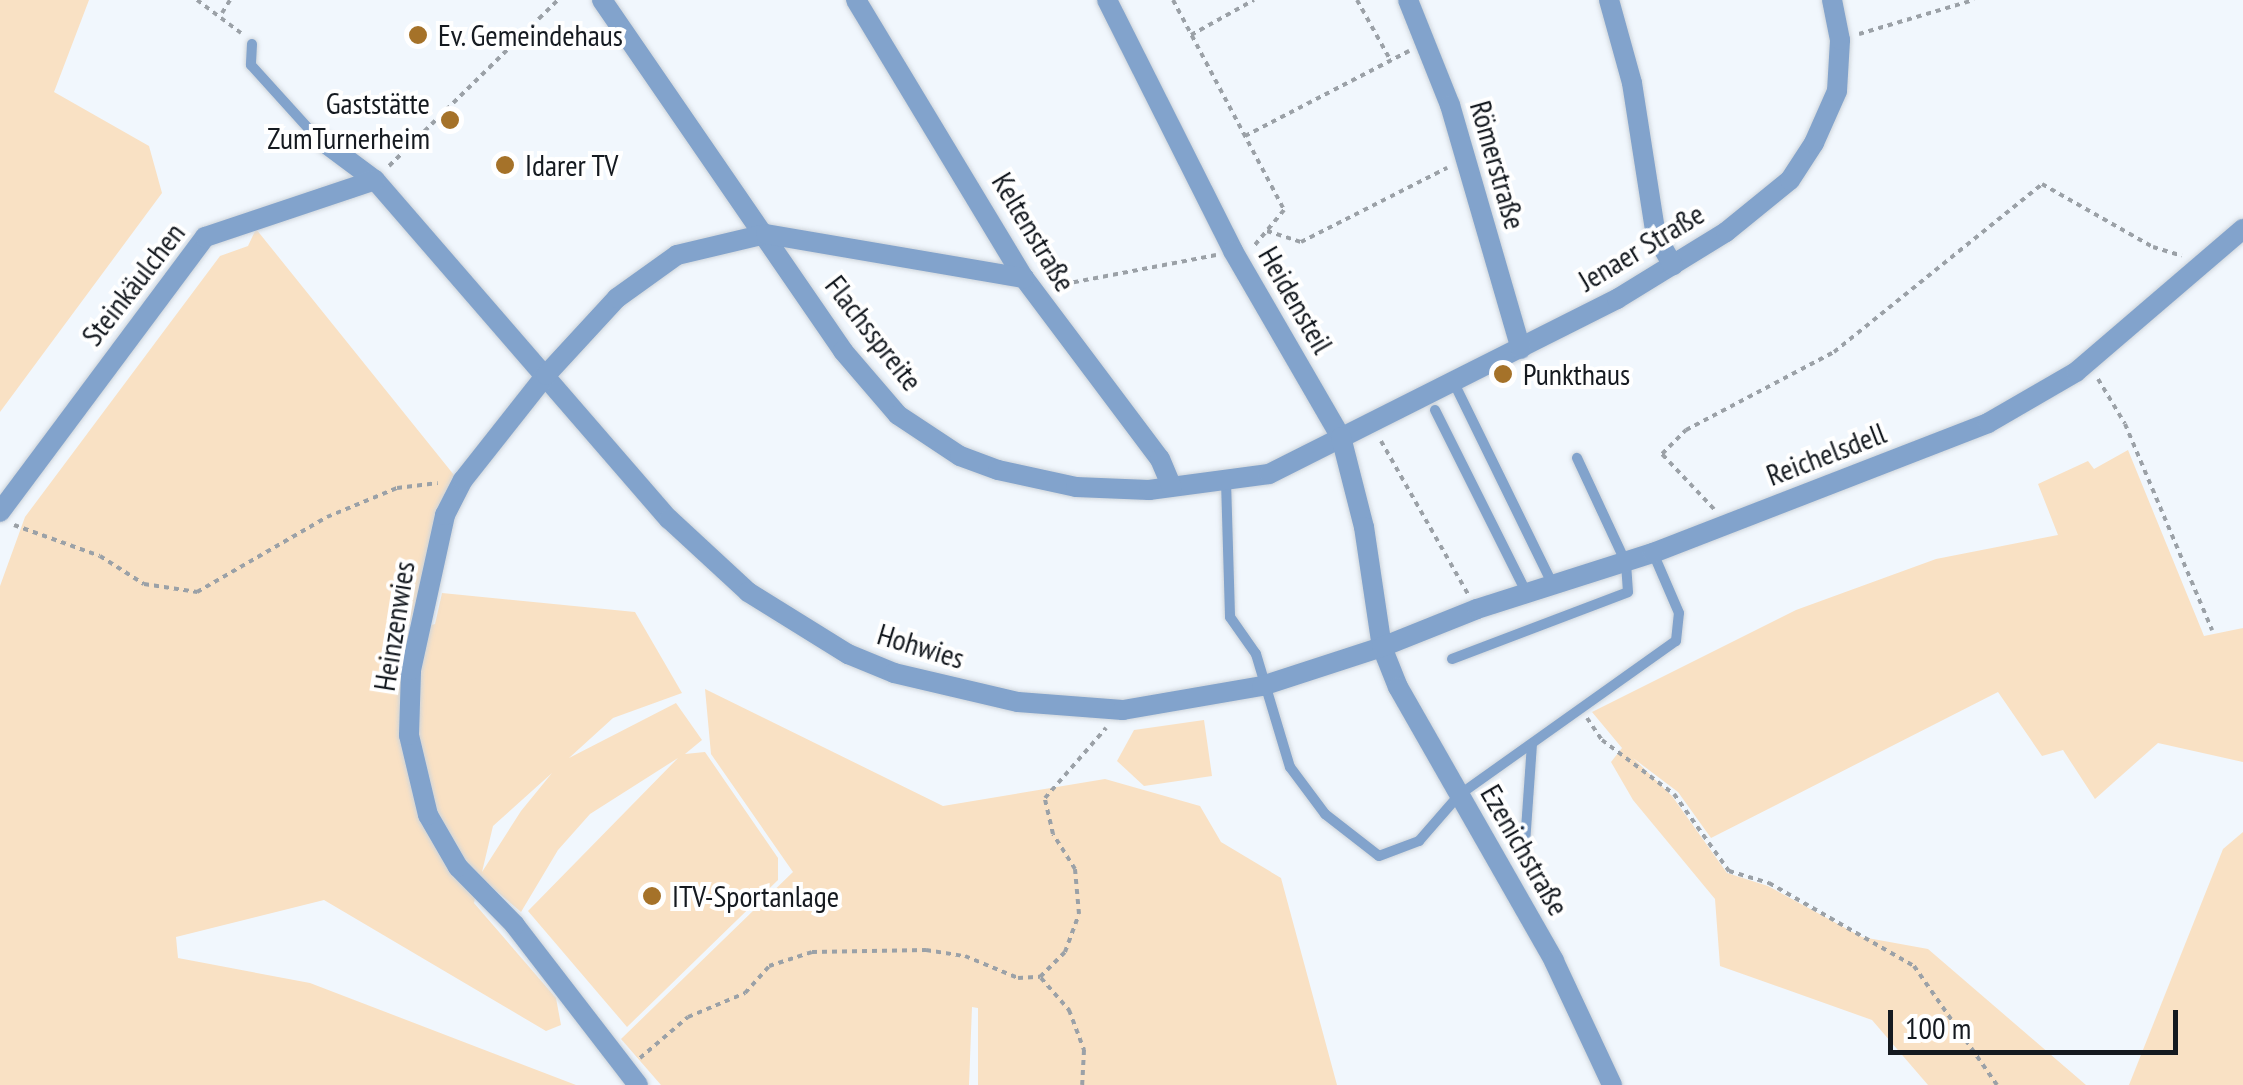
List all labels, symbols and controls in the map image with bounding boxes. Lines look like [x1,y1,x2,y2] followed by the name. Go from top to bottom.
[438,17,625,53] place label: Ev. Gemeindehaus
[407,24,429,46] marker: Ev. Gemeindehaus
[267,85,430,156] place label: Gaststätte ZumTurnerheim
[1463,97,1533,233] street label: Römerstraße
[439,109,461,131] marker: Gaststätte ZumTurnerheim
[525,147,619,183] place label: Idarer TV
[494,154,516,176] marker: Idarer TV
[985,166,1083,298] street label: Keltenstraße
[1572,195,1710,299] street label: Jenaer Straße
[74,215,192,353] street label: Steinkäulchen
[1251,240,1341,360] street label: Heidensteil
[818,268,930,398] street label: Flachsspreite
[1523,356,1630,392] place label: Punkthaus
[1492,363,1514,385] marker: Punkthaus
[1761,415,1891,493] street label: Reichelsdell
[366,559,422,693] street label: Heinzenwies
[873,616,969,676] street label: Hohwies
[1473,778,1577,922] street label: Ezenichstraße
[672,878,839,914] place label: ITV-Sportanlage
[641,885,663,907] marker: ITV-Sportanlage
[1893,990,2183,1052] scale bar
[1905,1008,1971,1047] text: 100 m

